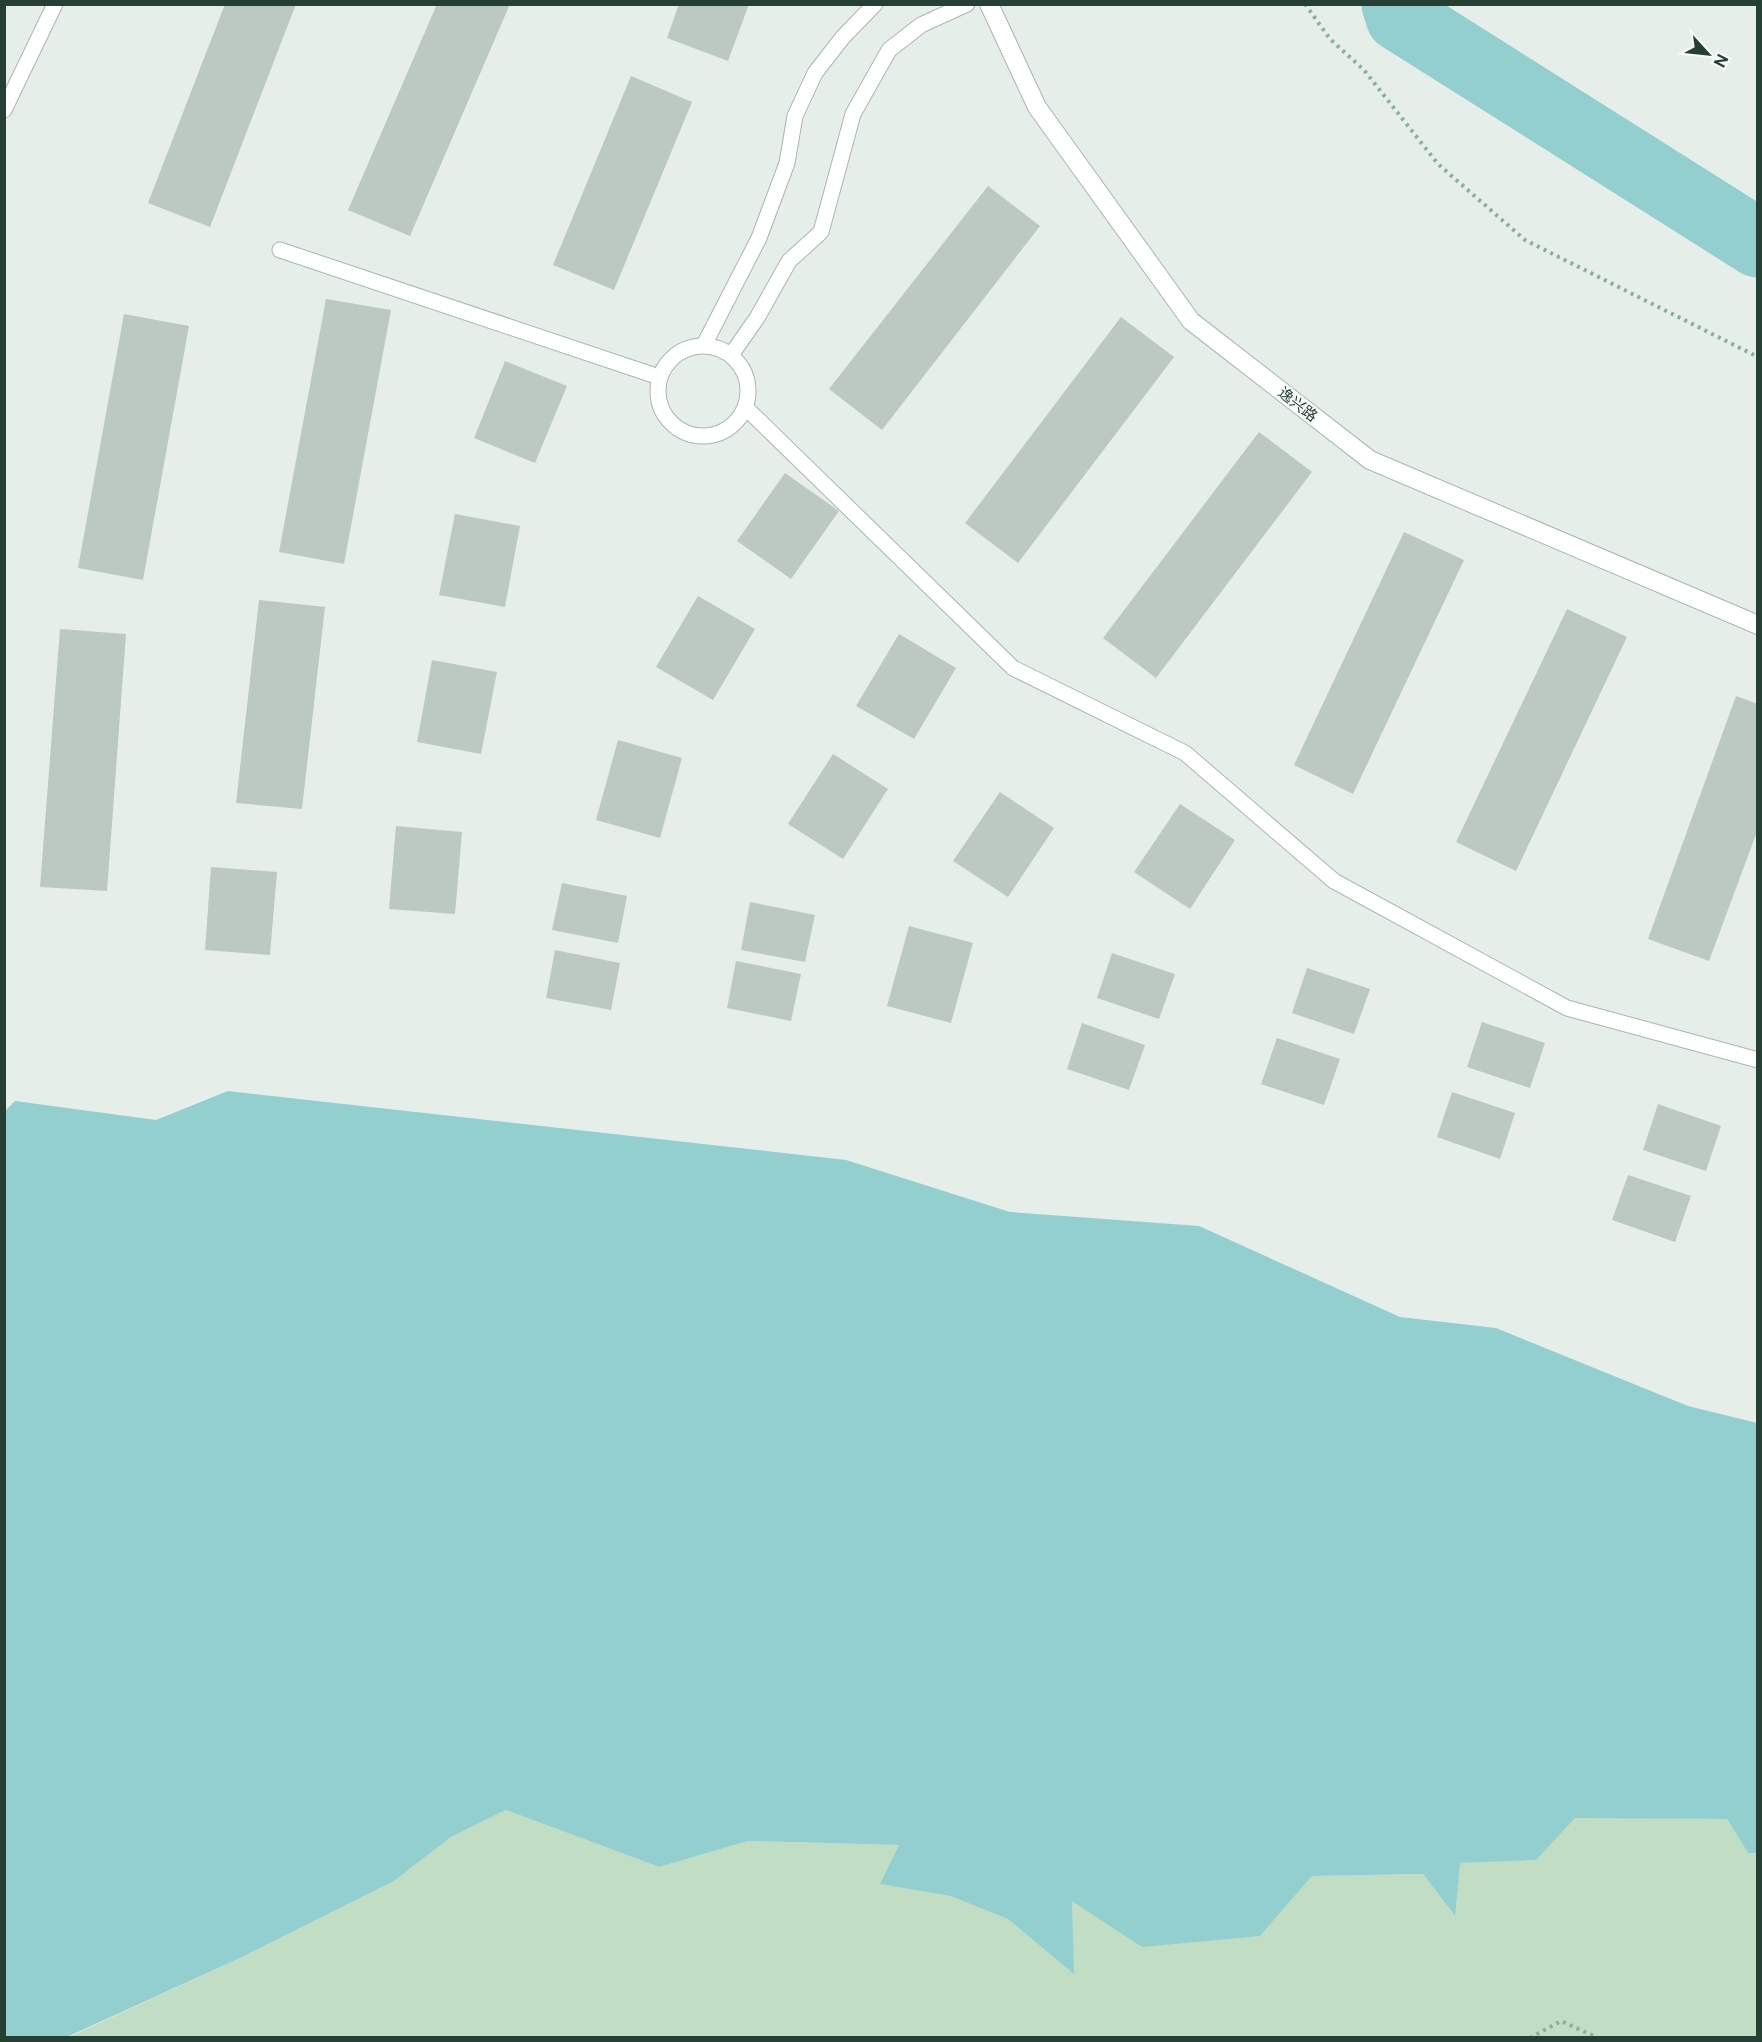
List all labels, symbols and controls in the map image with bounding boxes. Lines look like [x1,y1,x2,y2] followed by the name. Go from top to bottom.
[1678,24,1738,84] north arrow
[1710,51,1732,70] text: N
[1275,383,1321,425] street label: 逸兴路

